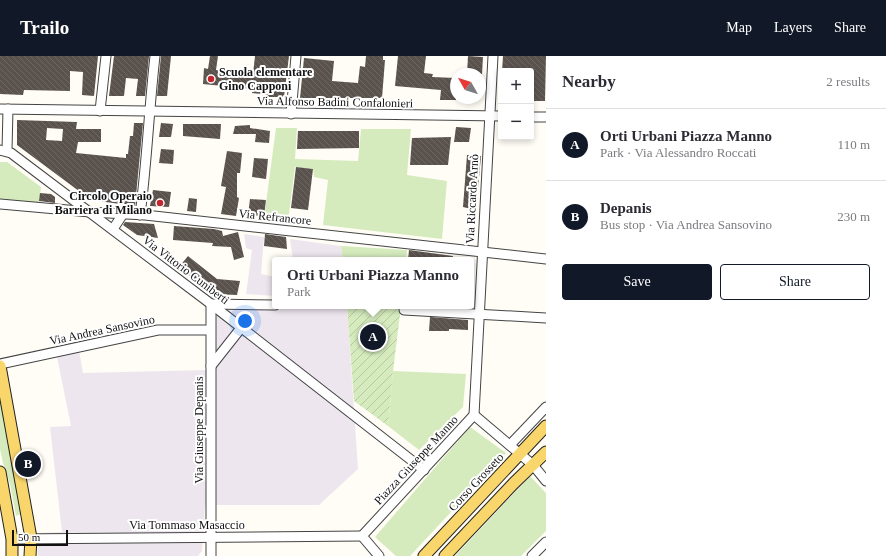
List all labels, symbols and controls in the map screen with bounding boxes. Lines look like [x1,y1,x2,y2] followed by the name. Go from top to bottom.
[20,17,69,38] text: Trailo
[726,20,752,35] text: Map
[774,20,812,35] text: Layers
[834,20,866,35] text: Share
[219,65,313,93] place label: Scuola elementare Gino Capponi
[450,68,486,104] north arrow
[498,68,534,140] map controls
[498,68,534,104] button: +
[562,72,616,91] text: Nearby
[206,74,216,84] marker: Scuola elementare Gino Capponi
[826,74,870,89] text: 2 results
[257,94,414,110] street label: Via Alfonso Badini Confalonieri
[498,104,534,140] button: −
[600,128,772,144] text: Orti Urbani Piazza Manno
[570,137,580,152] text: A
[838,137,870,152] text: 110 m
[600,145,756,160] text: Park · Via Alessandro Roccati
[463,154,481,244] street label: Via Riccardo Arnò
[55,189,152,217] place label: Circolo Operaio Barriera di Milano
[155,198,165,208] marker: Circolo Operaio Barriera di Milano
[600,200,652,216] text: Depanis
[238,206,312,228] street label: Via Refrancore
[571,209,579,224] text: B
[837,209,870,224] text: 230 m
[600,217,772,232] text: Bus stop · Via Andrea Sansovino
[140,233,233,308] street label: Via Vittorio Cuniberti
[272,257,474,309] popup
[562,264,712,300] button: Save
[720,264,870,300] button: Share
[287,267,459,283] text: Orti Urbani Piazza Manno
[287,284,311,299] text: Park
[235,311,255,331] your location
[48,312,156,348] street label: Via Andrea Sansovino
[360,322,386,352] pin: A
[192,376,206,484] street label: Via Giuseppe Depanis
[371,413,461,507] street label: Piazza Giuseppe Manno
[15,449,41,479] pin: B
[446,450,506,514] street label: Corso Grosseto
[129,518,245,532] street label: Via Tommaso Masaccio
[12,528,68,547] scale bar
[18,531,40,543] text: 50 m

